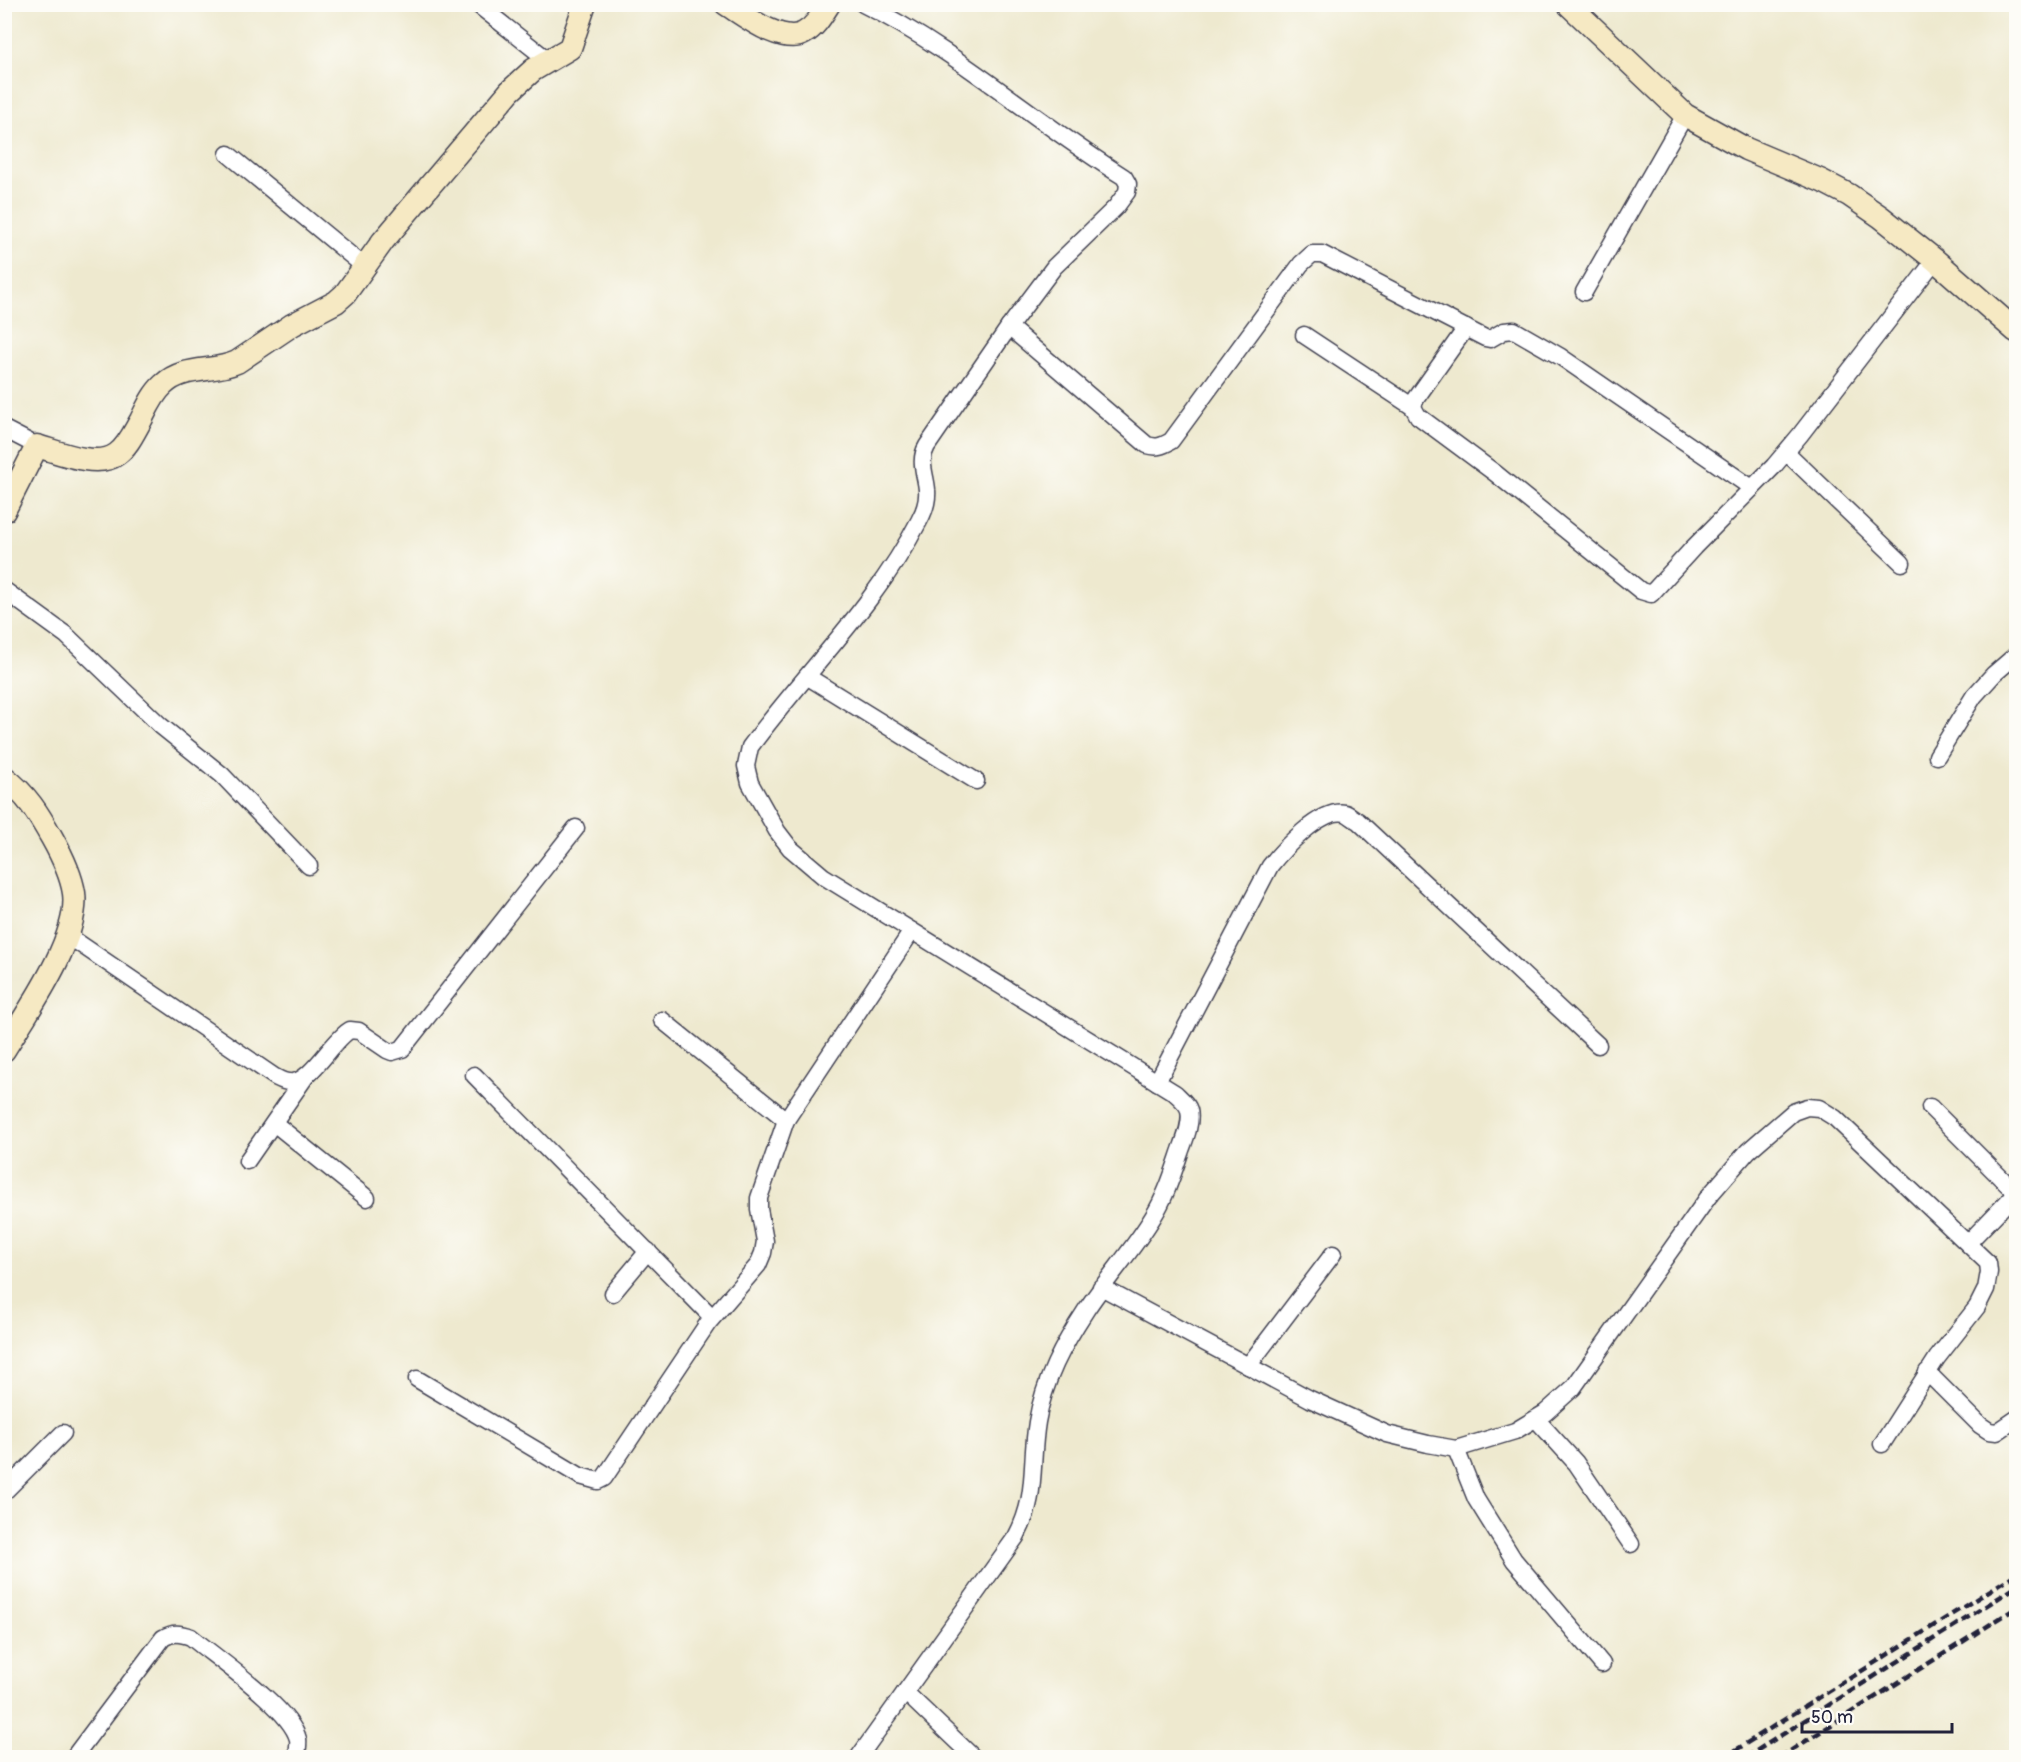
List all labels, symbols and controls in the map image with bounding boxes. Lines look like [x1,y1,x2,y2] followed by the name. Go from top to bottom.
[1802,1696,1952,1734] scale bar
[1811,1706,1853,1729] text: 50 m

